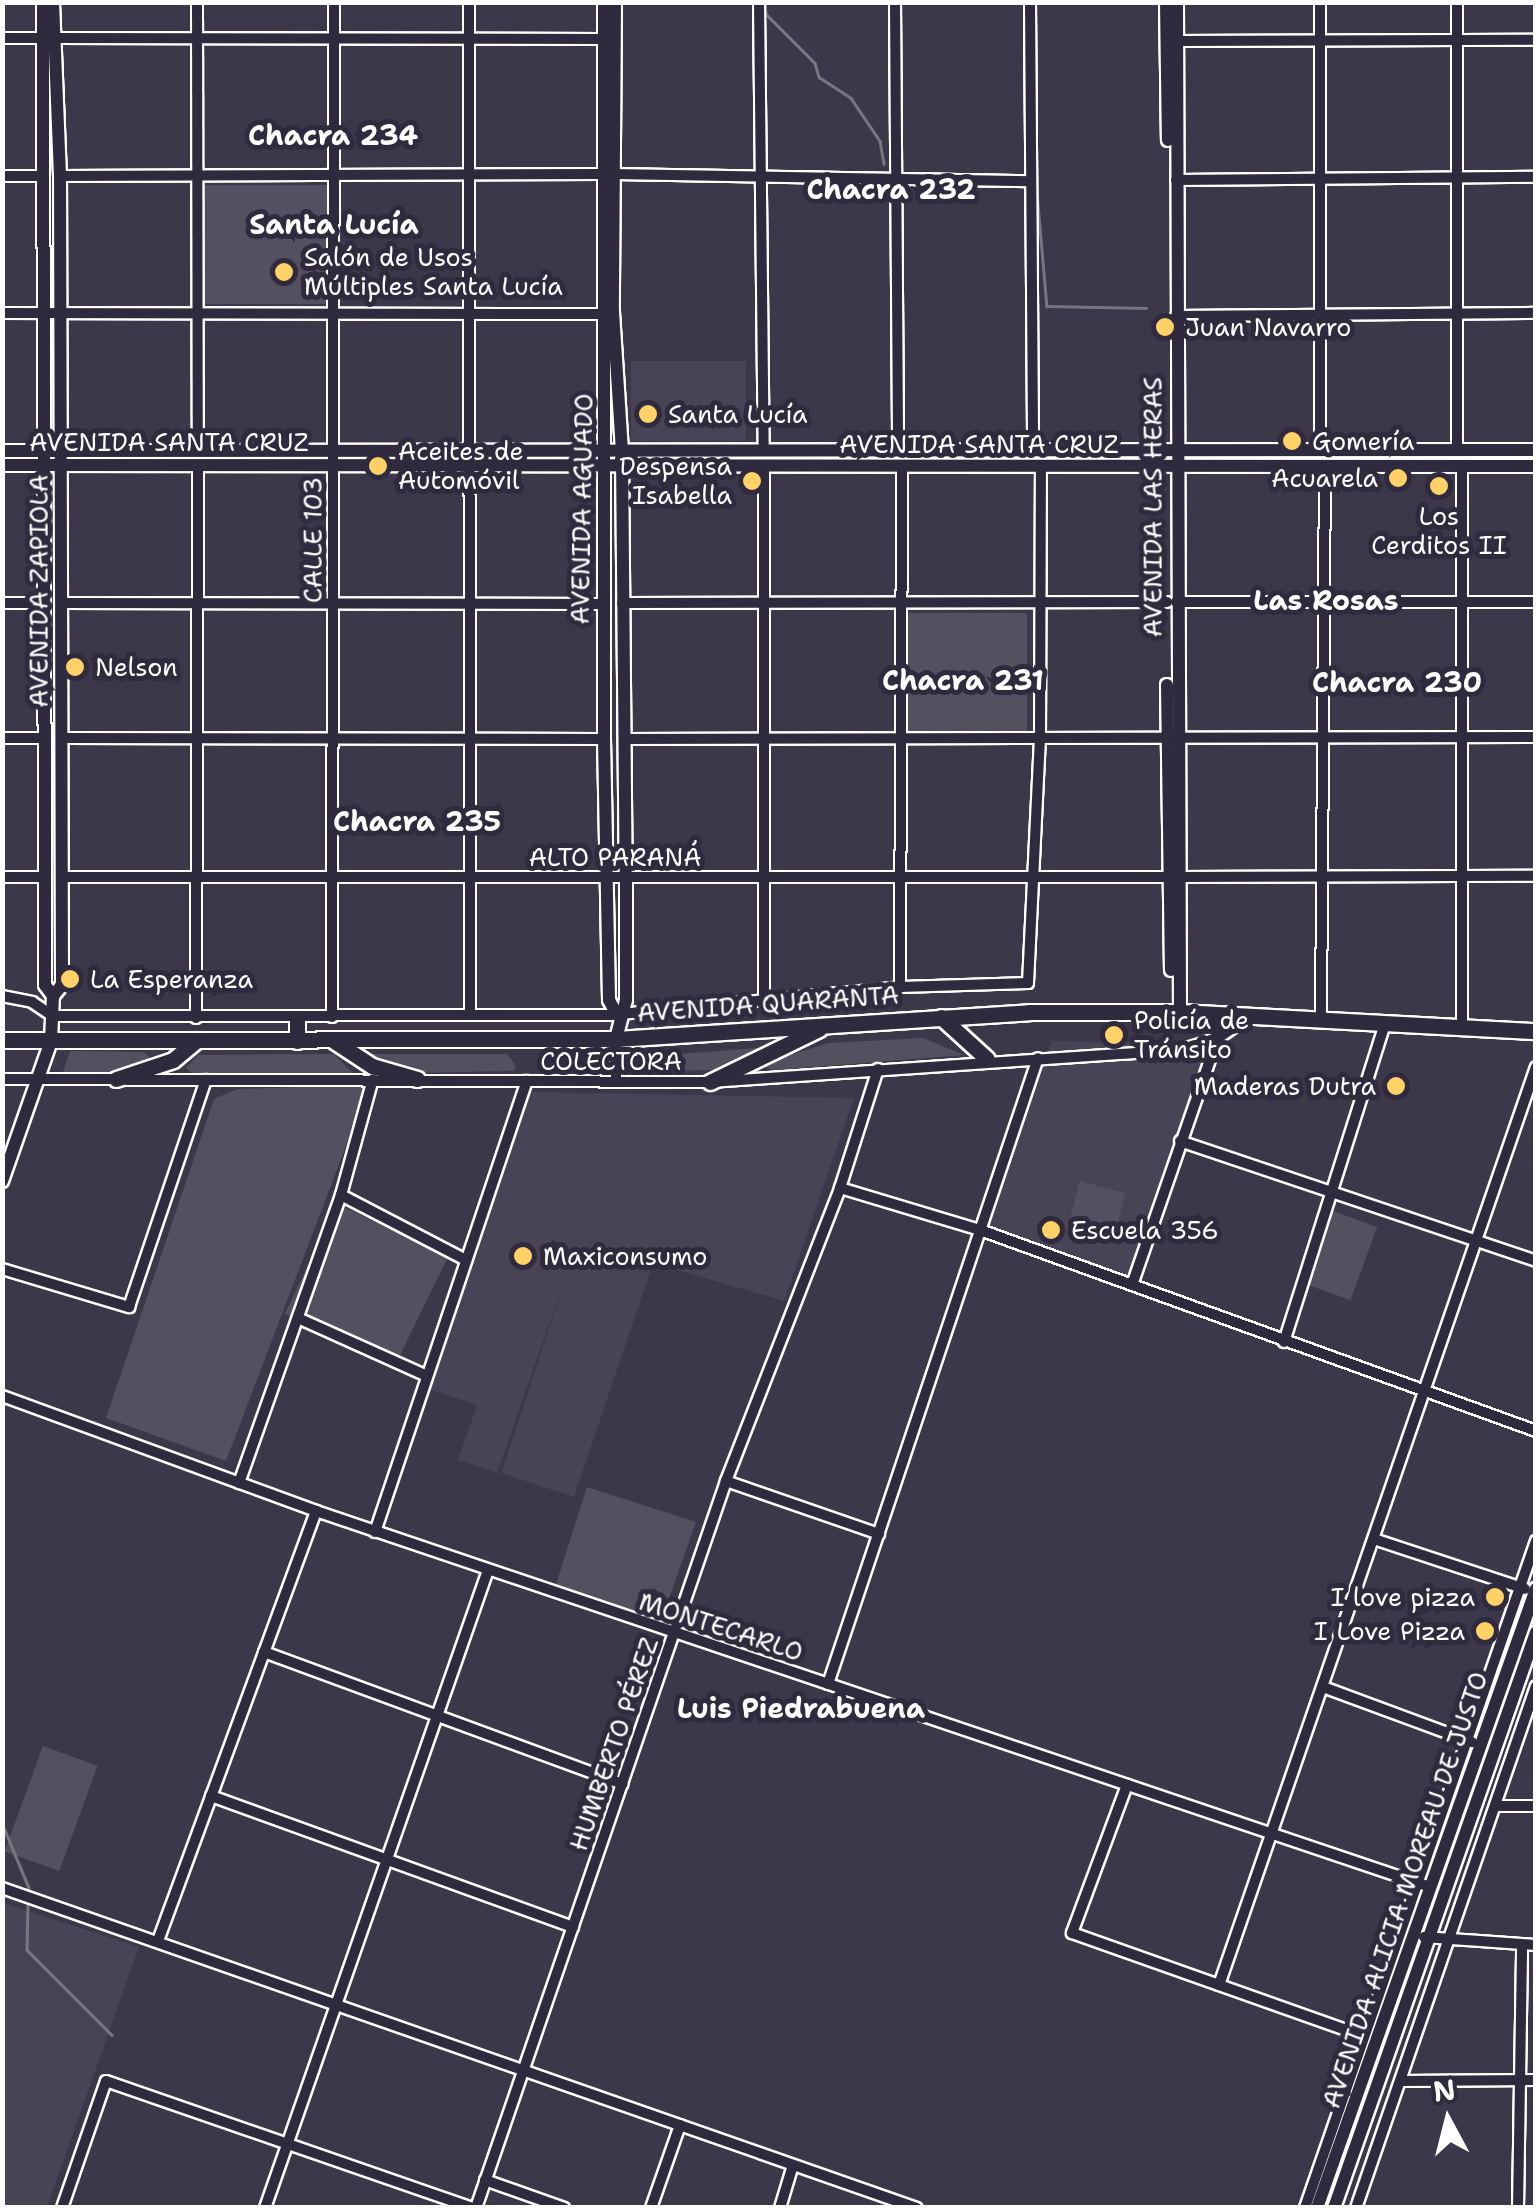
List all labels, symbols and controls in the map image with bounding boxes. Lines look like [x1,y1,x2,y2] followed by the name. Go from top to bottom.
[248,118,418,152] district label: Chacra 234
[806,172,976,206] district label: Chacra 232
[249,207,419,241] district label: Santa Lucía
[304,243,563,302] place label: Salón de Usos Múltiples Santa Lucía
[273,261,295,283] marker: Salón de Usos Múltiples Santa Lucía
[1185,312,1351,342] place label: Juan Navarro
[1154,316,1176,338] marker: Juan Navarro
[1138,377,1168,637] street label: AVENIDA LAS HERAS
[565,393,599,625] street label: AVENIDA AGUADO
[668,399,808,429] place label: Santa Lucía
[637,403,659,425] marker: Santa Lucía
[1312,426,1414,456] place label: Gomería
[29,427,309,457] street label: AVENIDA SANTA CRUZ
[839,429,1119,459] street label: AVENIDA SANTA CRUZ
[1281,430,1303,452] marker: Gomería
[398,437,524,496] place label: Aceites de Automóvil
[619,452,732,511] place label: Despensa Isabella
[367,455,389,477] marker: Aceites de Automóvil
[1271,463,1378,493] place label: Acuarela
[1387,467,1409,489] marker: Acuarela
[741,470,763,492] marker: Despensa Isabella
[24,474,54,708] street label: AVENIDA ZAPIOLA
[1428,475,1450,497] marker: Los Cerditos II
[298,477,328,603] street label: CALLE 103
[1371,502,1507,561] place label: Los Cerditos II
[1253,583,1399,617] district label: Las Rosas
[95,652,178,682] place label: Nelson
[64,656,86,678] marker: Nelson
[882,663,1044,697] district label: Chacra 231
[1312,665,1482,699] district label: Chacra 230
[333,804,501,838] district label: Chacra 235
[529,842,701,872] street label: ALTO PARANÁ
[90,964,253,994] place label: La Esperanza
[59,968,81,990] marker: La Esperanza
[636,980,900,1028] street label: AVENIDA QUARANTA
[1134,1006,1249,1065] place label: Policía de Tránsito
[1103,1024,1125,1046] marker: Policía de Tránsito
[540,1046,682,1076] street label: COLECTORA
[1194,1071,1376,1101] place label: Maderas Dutra
[1385,1075,1407,1097] marker: Maderas Dutra
[1071,1215,1219,1245] place label: Escuela 356
[1040,1219,1062,1241] marker: Escuela 356
[543,1241,707,1271] place label: Maxiconsumo
[512,1245,534,1267] marker: Maxiconsumo
[1331,1582,1475,1612] place label: I love pizza
[635,1586,807,1668] street label: MONTECARLO
[1484,1586,1506,1608] marker: I love pizza
[1314,1616,1465,1646] place label: I Love Pizza
[1474,1620,1496,1642] marker: I Love Pizza
[563,1633,665,1855] street label: HUMBERTO PÉREZ
[1316,1668,1494,2112] street label: AVENIDA ALICIA MOREAU DE JUSTO
[677,1691,925,1725] district label: Luis Piedrabuena
[1398,2070,1498,2170] north arrow

